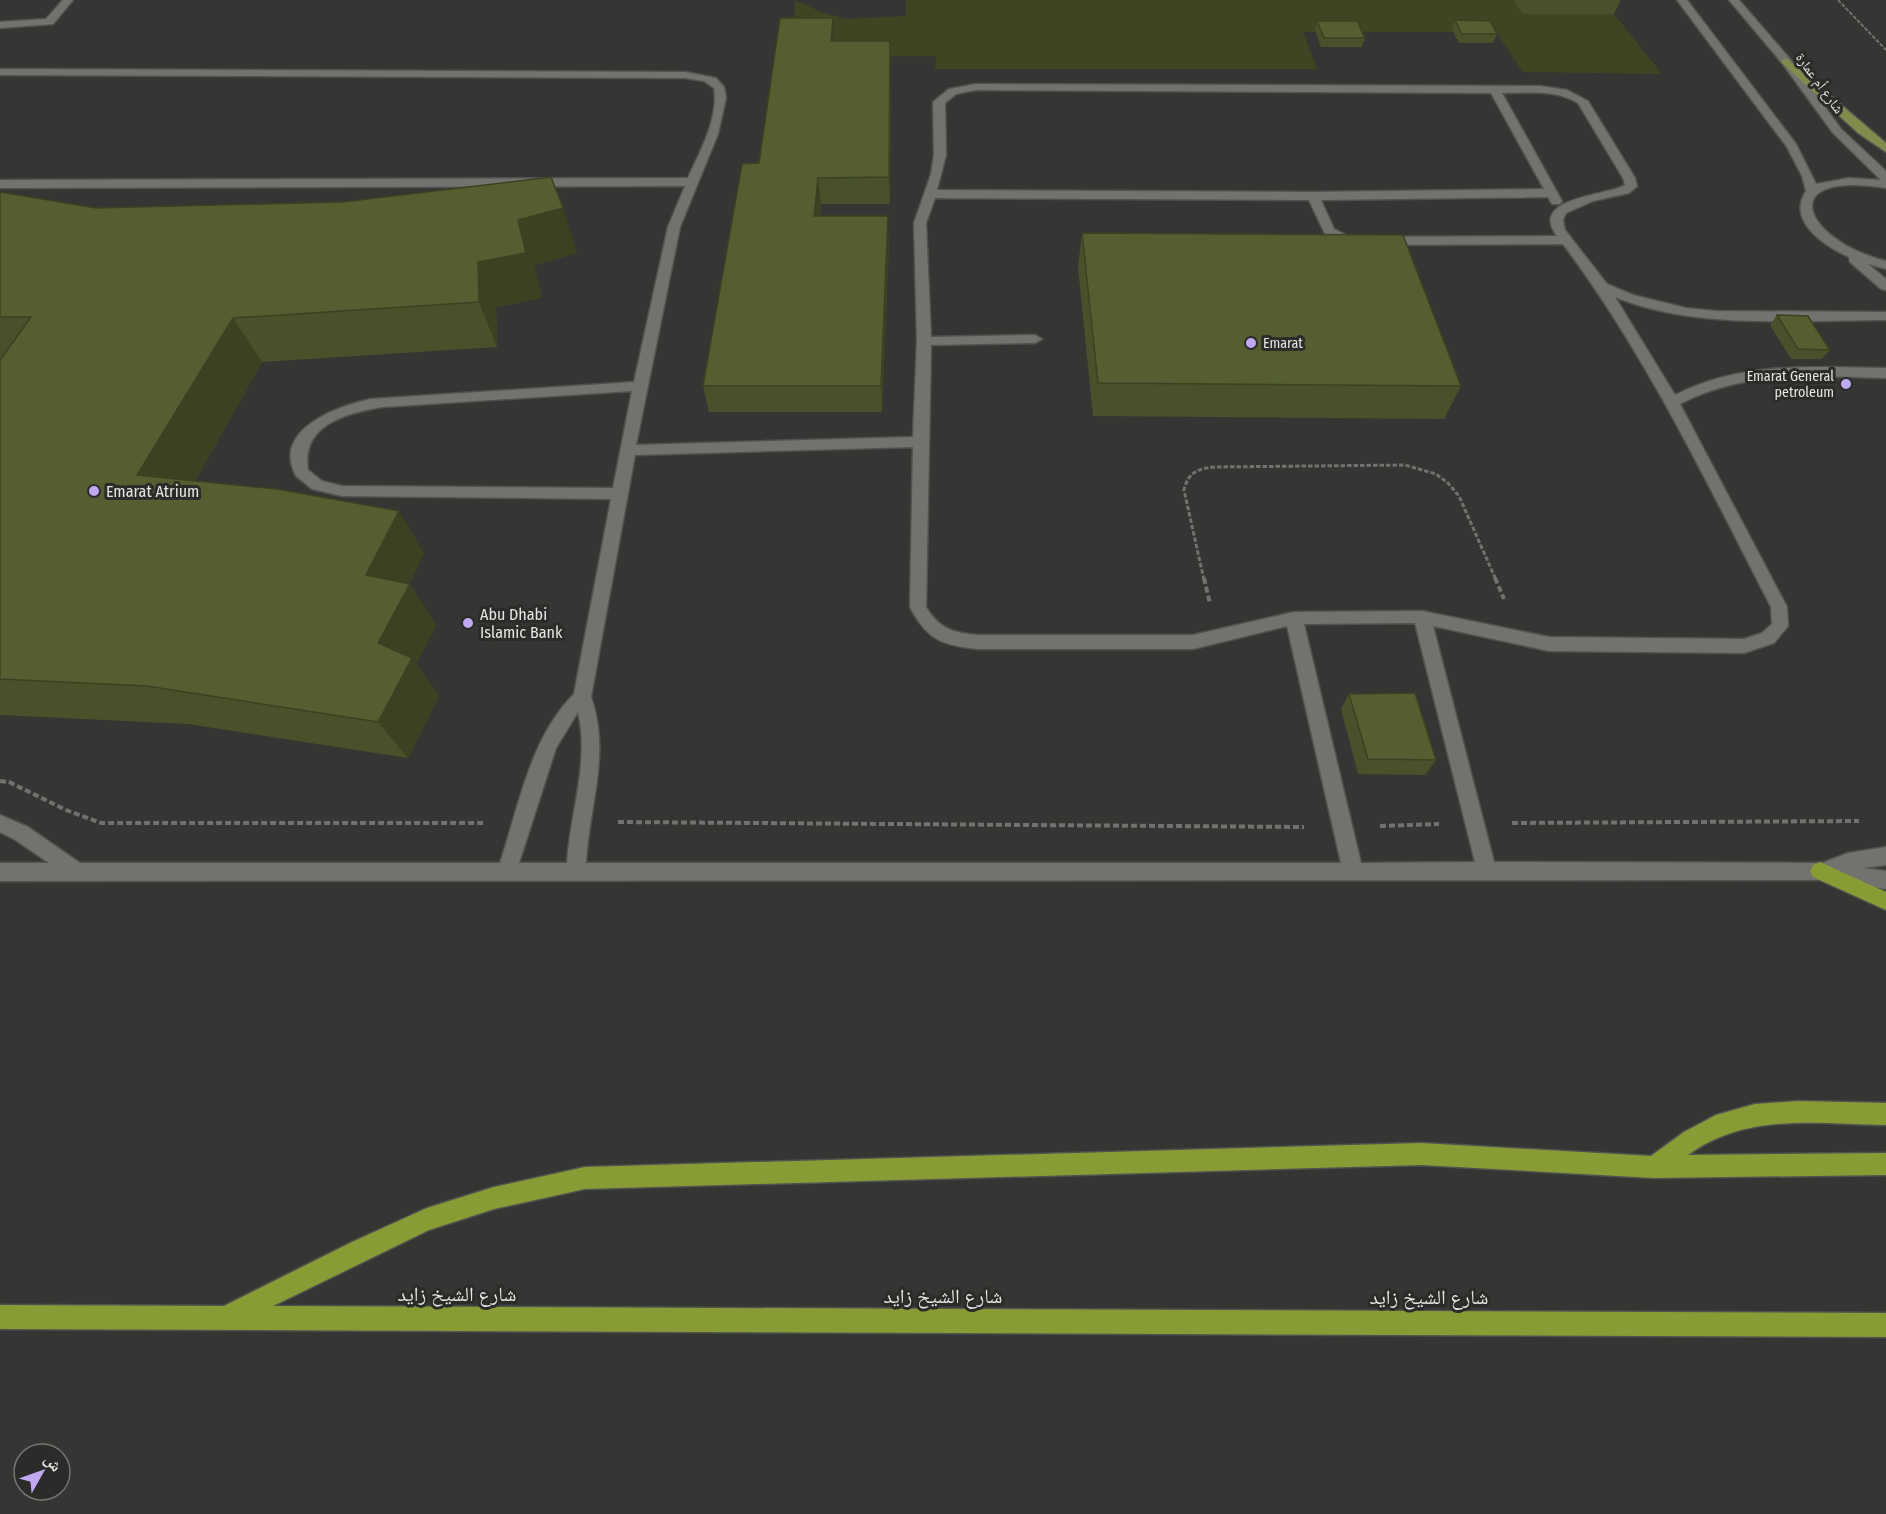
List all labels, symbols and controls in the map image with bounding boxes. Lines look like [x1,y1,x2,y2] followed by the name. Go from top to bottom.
[1791,50,1847,118] street label: شارع أم عمارة
[1263,335,1303,352] place label: Emarat
[1244,336,1258,350] marker: Emarat
[1747,368,1834,401] place label: Emarat General petroleum
[1839,377,1853,391] marker: Emarat General petroleum
[106,482,199,501] place label: Emarat Atrium
[87,484,101,498] marker: Emarat Atrium
[480,605,563,642] place label: Abu Dhabi Islamic Bank
[461,616,475,630] marker: Abu Dhabi Islamic Bank
[397,1282,517,1307] street label: شارع الشيخ زايد
[883,1284,1003,1309] street label: شارع الشيخ زايد
[1369,1285,1489,1310] street label: شارع الشيخ زايد
[12,1442,72,1502] north arrow
[40,1450,66,1475] text: ش

